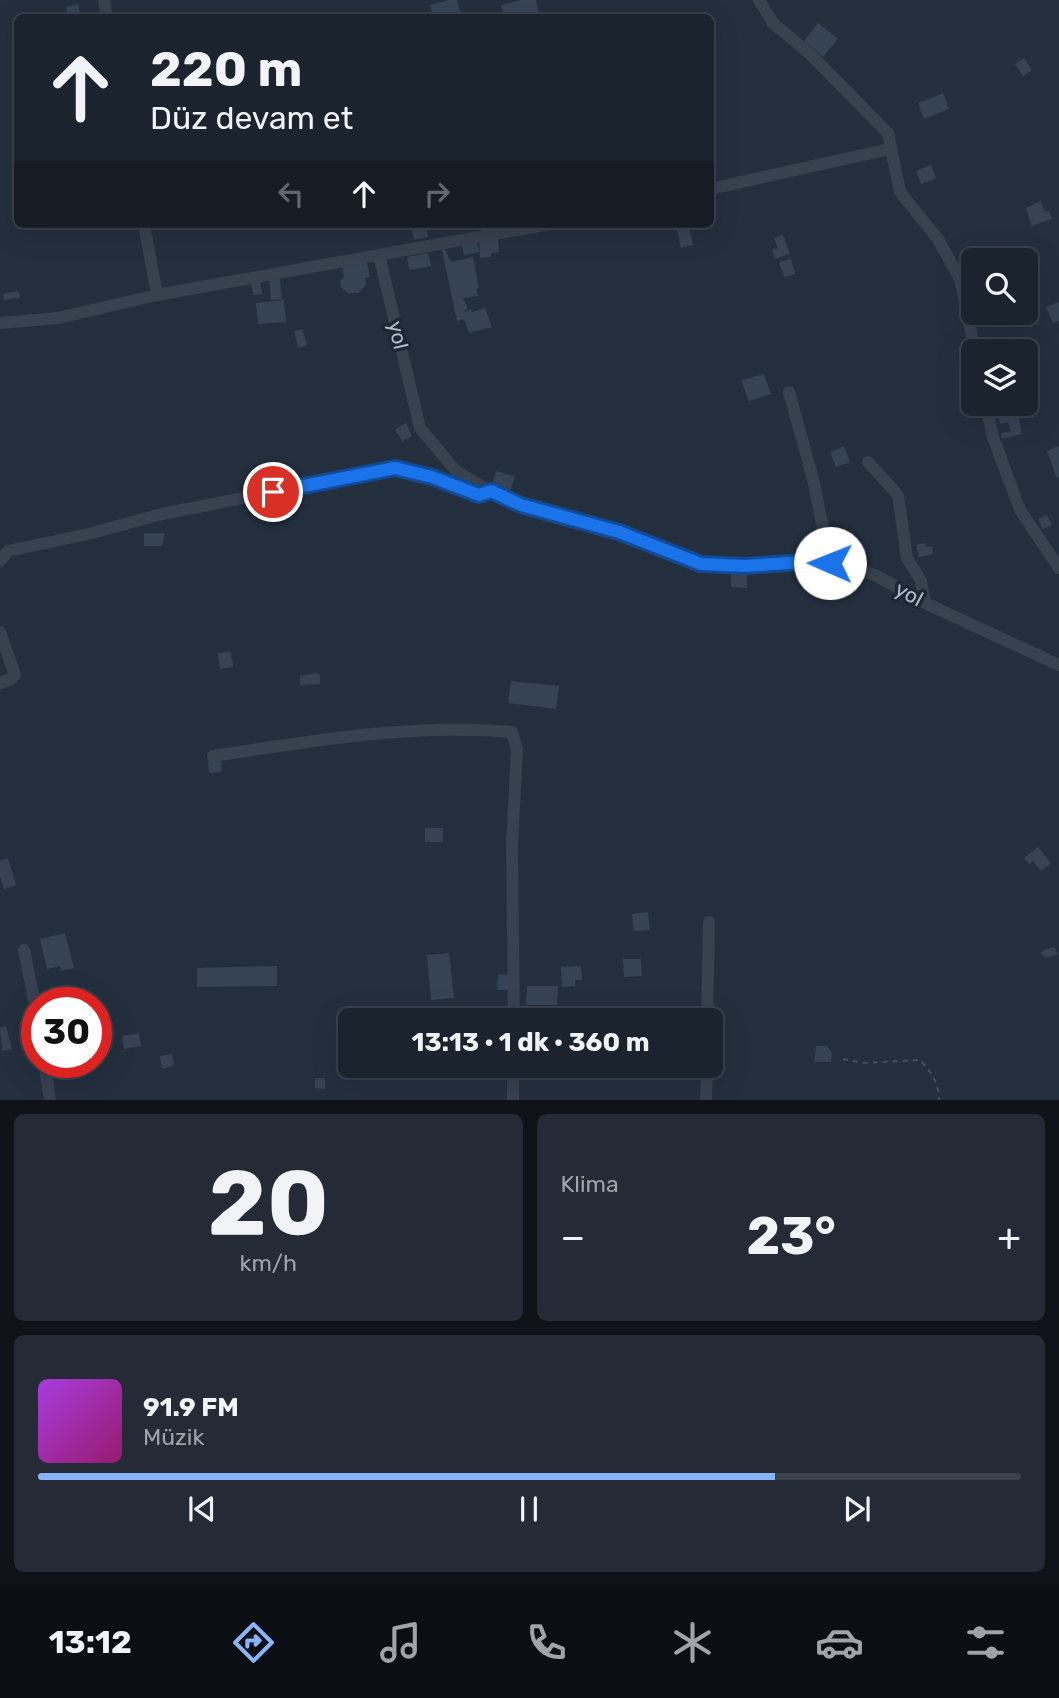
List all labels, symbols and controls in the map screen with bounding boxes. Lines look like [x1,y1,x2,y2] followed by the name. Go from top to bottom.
[150,40,302,98] text: 220 m
[35,42,126,133] icon: ahead
[150,99,353,137] text: Düz devam et
[272,175,310,213] icon: left
[345,175,383,213] icon: ahead
[418,175,456,213] icon: right
[961,248,1038,416] map controls
[961,248,1038,325] button: search
[383,318,414,352] street label: yol
[961,339,1038,416] button: layers
[243,462,303,522] pin
[254,473,292,511] icon: arrive
[793,526,867,600] position arrow
[891,576,928,611] street label: yol
[21,987,112,1078] speed limit sign: 30
[411,1027,650,1058] text: 13:13 · 1 dk · 360 m
[208,1149,329,1257] text: 20
[561,1170,619,1198] text: Klima
[747,1205,836,1267] text: 23°
[561,1214,585,1260] text: −
[997,1214,1021,1260] text: +
[240,1249,297,1277] text: km/h
[143,1392,239,1423] text: 91.9 FM
[143,1423,204,1451] text: Müzik
[183,1490,221,1528] icon: previous
[510,1490,548,1528] icon: pause
[838,1490,876,1528] icon: next
[229,1618,278,1667] icon: directions
[376,1618,425,1667] icon: music
[522,1618,571,1667] icon: phone
[668,1618,717,1667] icon: climate
[815,1618,864,1667] icon: car
[961,1618,1010,1667] icon: filters
[49,1623,132,1661] text: 13:12

